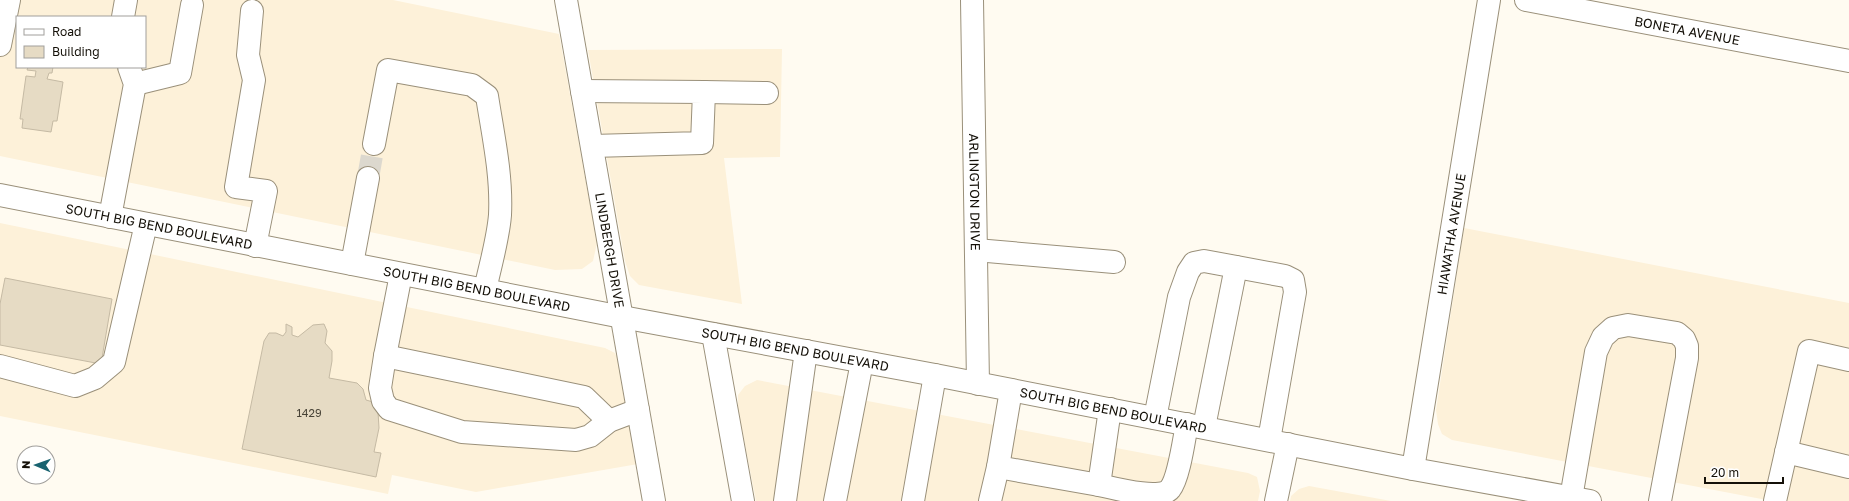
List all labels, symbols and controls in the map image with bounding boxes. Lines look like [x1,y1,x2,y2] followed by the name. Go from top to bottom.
[1633,13,1741,48] street label: BONETA AVENUE
[16,16,146,68] legend
[52,24,81,39] text: Road
[52,44,100,59] text: Building
[966,133,984,251] street label: ARLINGTON DRIVE
[1433,172,1469,296] street label: HIAWATHA AVENUE
[592,191,628,309] street label: LINDBERGH DRIVE
[64,200,254,252] street label: SOUTH BIG BEND BOULEVARD
[382,262,572,315] street label: SOUTH BIG BEND BOULEVARD
[700,324,890,374] street label: SOUTH BIG BEND BOULEVARD
[1019,384,1208,436] street label: SOUTH BIG BEND BOULEVARD
[296,406,322,419] house number: 1429
[16,445,56,485] north arrow
[1705,459,1783,485] scale bar
[19,460,32,469] text: N
[1711,465,1739,480] text: 20 m

